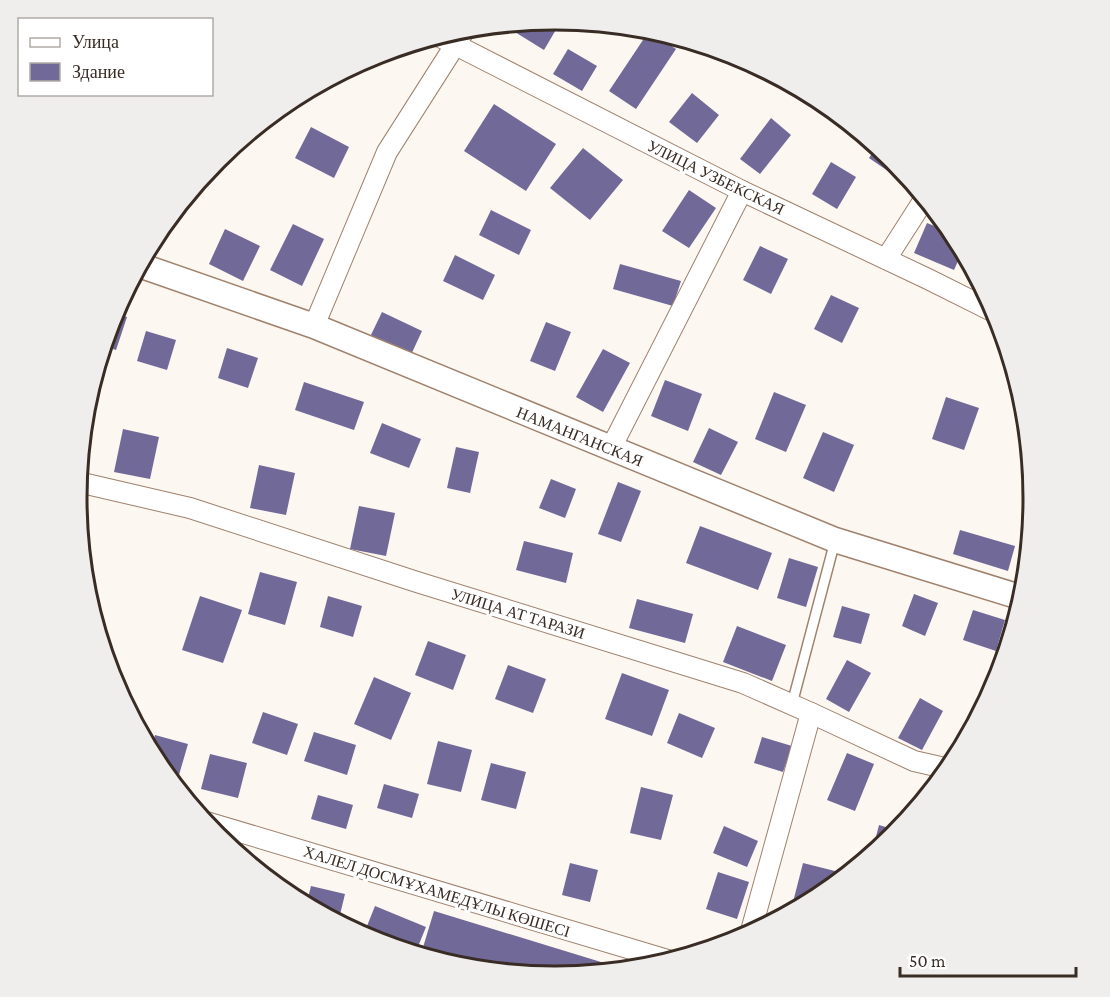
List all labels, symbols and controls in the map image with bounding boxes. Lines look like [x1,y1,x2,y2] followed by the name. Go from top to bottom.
[18,18,213,96] legend
[72,32,119,52] text: Улица
[72,62,125,82] text: Здание
[644,137,787,219] street label: УЛИЦА УЗБЕКСКАЯ
[514,403,646,470] street label: НАМАНГАНСКАЯ
[449,585,587,643] street label: УЛИЦА АТ ТАРАЗИ
[301,843,572,941] street label: ХАЛЕЛ ДОСМҰХАМЕДҰЛЫ КӨШЕСІ
[900,940,1076,978] scale bar
[909,951,946,971] text: 50 m

